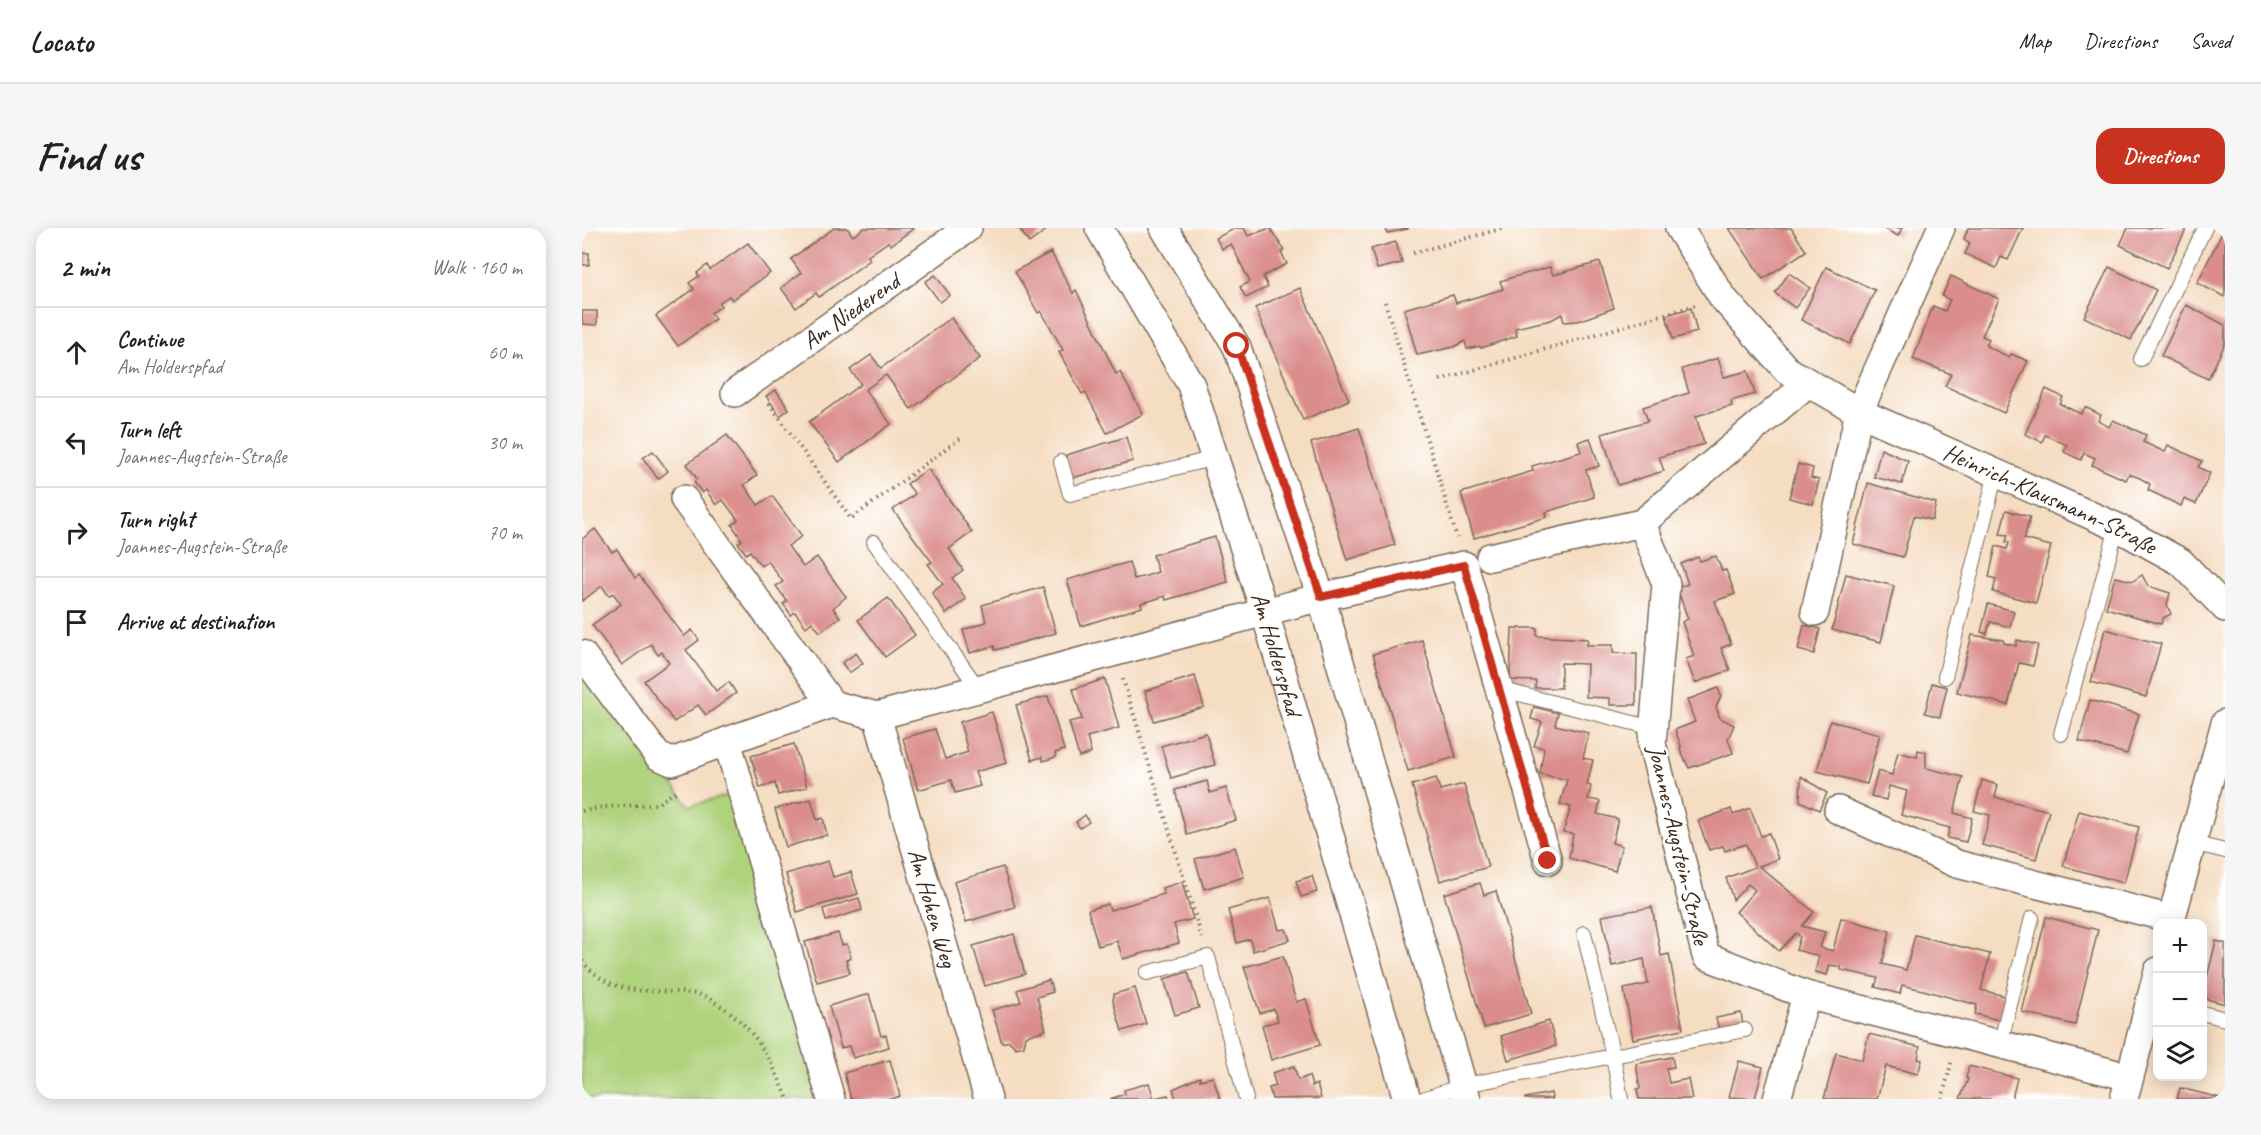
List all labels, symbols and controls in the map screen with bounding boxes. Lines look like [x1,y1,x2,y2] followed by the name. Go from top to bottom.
[30,24,93,59] text: Locato
[2019,28,2051,54] text: Map
[2084,28,2157,54] text: Directions
[2190,28,2231,54] text: Saved
[2096,128,2225,184] button: Directions
[36,130,141,183] text: Find us
[60,251,110,284] text: 2 min
[432,255,522,280] text: Walk · 160 m
[796,264,908,356] street label: Am Niederend
[117,326,183,354] text: Continue
[1223,332,1249,358] route start
[60,336,93,369] icon: ahead
[488,340,522,365] text: 60 m
[117,354,223,379] text: Am Holderspfad
[117,416,181,444] text: Turn left
[60,426,93,459] icon: left
[488,430,522,455] text: 30 m
[1939,437,2164,562] street label: Heinrich-Klausmann-Straße
[117,444,287,469] text: Joannes-Augstein-Straße
[117,506,194,534] text: Turn right
[60,516,93,549] icon: right
[488,520,522,545] text: 70 m
[117,534,287,559] text: Joannes-Augstein-Straße
[1244,588,1310,722] street label: Am Holderspfad
[60,606,93,639] icon: arrive
[117,608,274,636] text: Arrive at destination
[1641,742,1717,950] street label: Joannes-Augstein-Straße
[901,845,965,972] street label: Am Hohen Weg
[1534,847,1560,873] route end
[2153,919,2207,1081] map controls
[2153,919,2207,973] button: +
[2153,973,2207,1027] button: −
[2153,1027,2207,1081] button: layers

